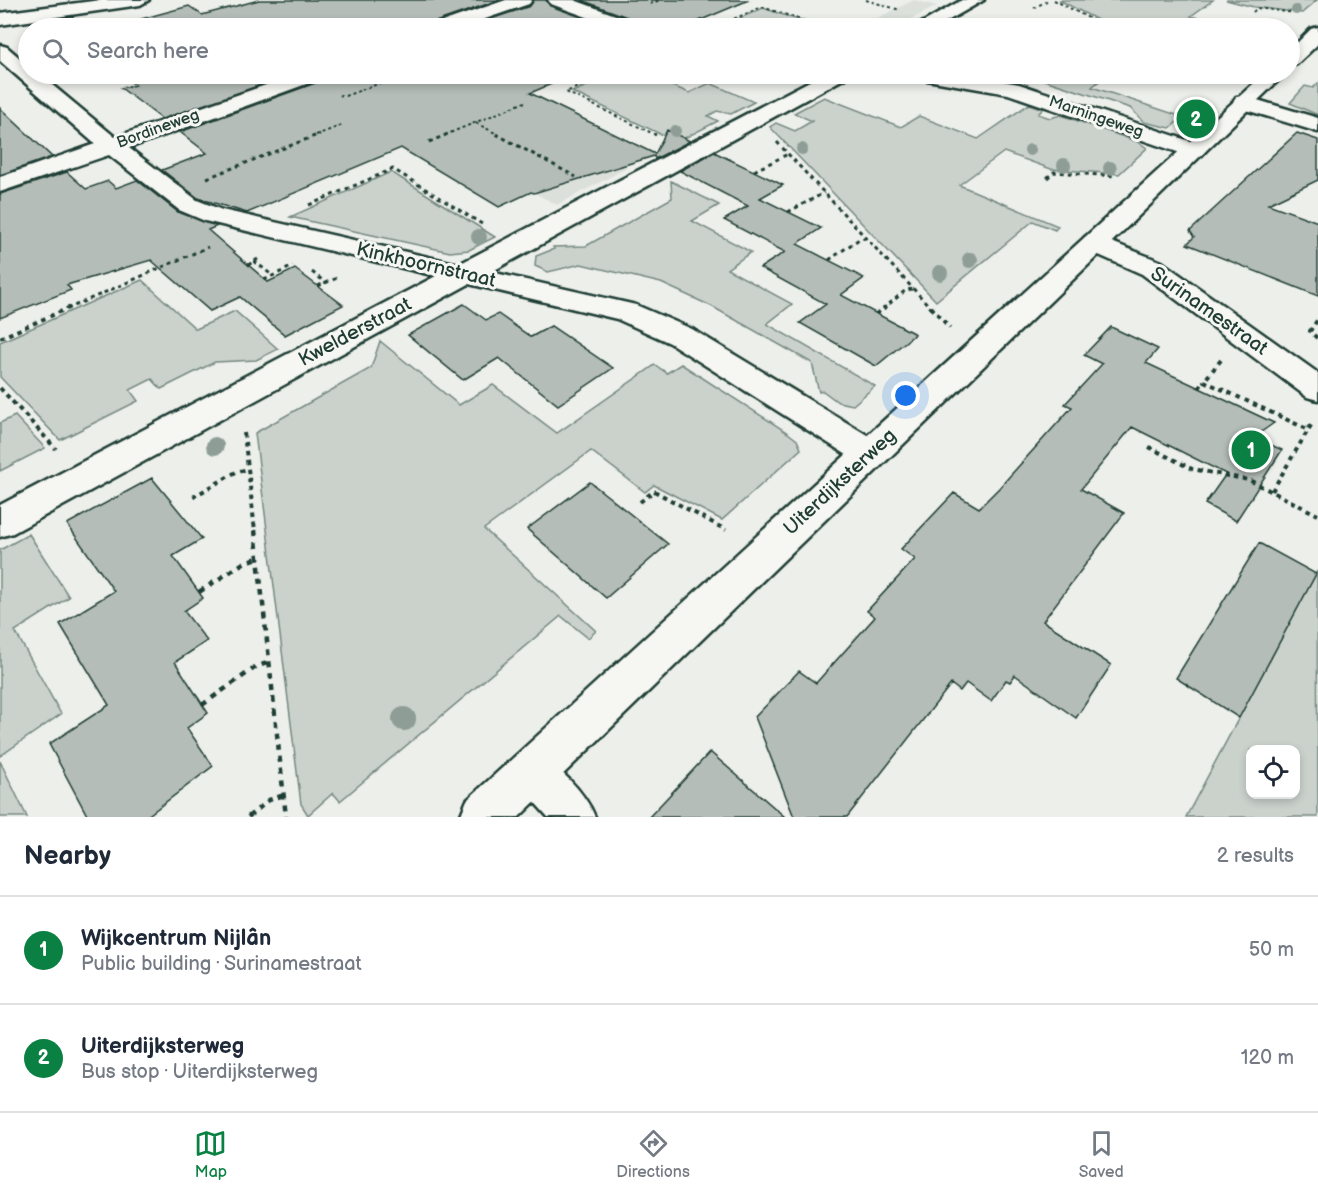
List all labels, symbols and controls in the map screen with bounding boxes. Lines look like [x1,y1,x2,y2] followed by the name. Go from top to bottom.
[18,18,1300,84] search box
[39,35,72,68] icon: search
[87,38,209,65] text: Search here
[1046,92,1146,142] street label: Marningeweg
[1176,96,1216,142] pin: 2
[114,105,202,153] street label: Bordineweg
[354,237,498,293] street label: Kinkhoornstraat
[1146,262,1272,360] street label: Surinamestraat
[295,292,415,372] street label: Kwelderstraat
[891,381,920,410] your location
[779,424,901,540] street label: Uiterdijksterweg
[1232,428,1270,472] pin: 1
[1246,745,1300,799] map controls
[1246,745,1300,799] button: locate
[24,841,111,872] text: Nearby
[1217,844,1294,868] text: 2 results
[81,925,271,952] text: Wijkcentrum Nijlân
[39,938,48,962] text: 1
[1249,938,1294,962] text: 50 m
[81,952,362,976] text: Public building · Surinamestraat
[81,1033,244,1060] text: Uiterdijksterweg
[38,1046,49,1070] text: 2
[1241,1046,1294,1070] text: 120 m
[81,1060,318,1084] text: Bus stop · Uiterdijksterweg
[194,1127,227,1182] tab: Map
[616,1127,690,1182] tab: Directions
[1079,1127,1124,1182] tab: Saved

